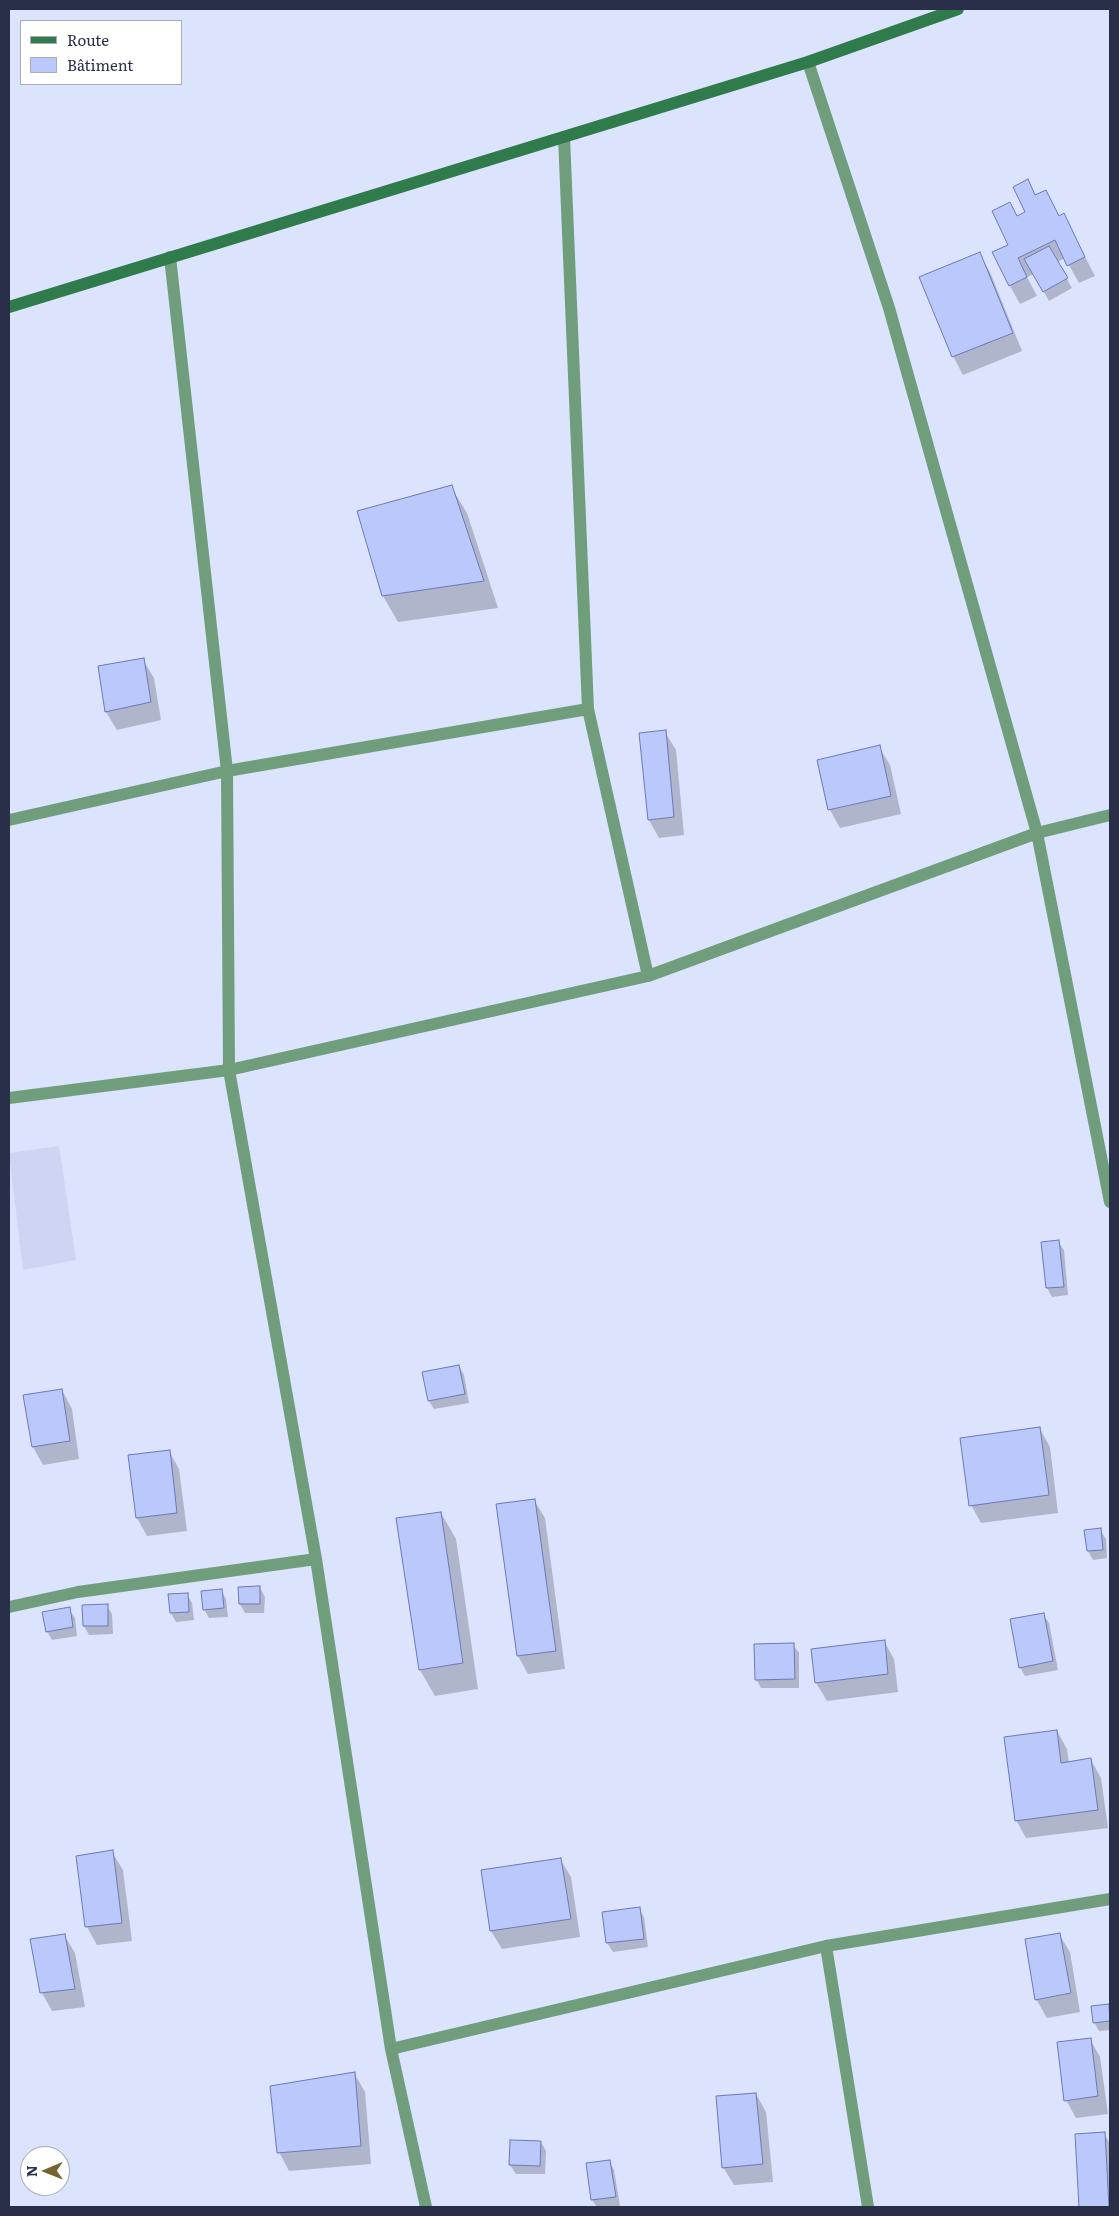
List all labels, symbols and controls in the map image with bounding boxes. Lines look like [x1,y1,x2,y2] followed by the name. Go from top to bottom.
[20,20,182,85] legend
[67,28,109,51] text: Route
[67,53,133,76] text: Bâtiment
[20,2146,70,2196] north arrow
[21,2165,41,2177] text: N

